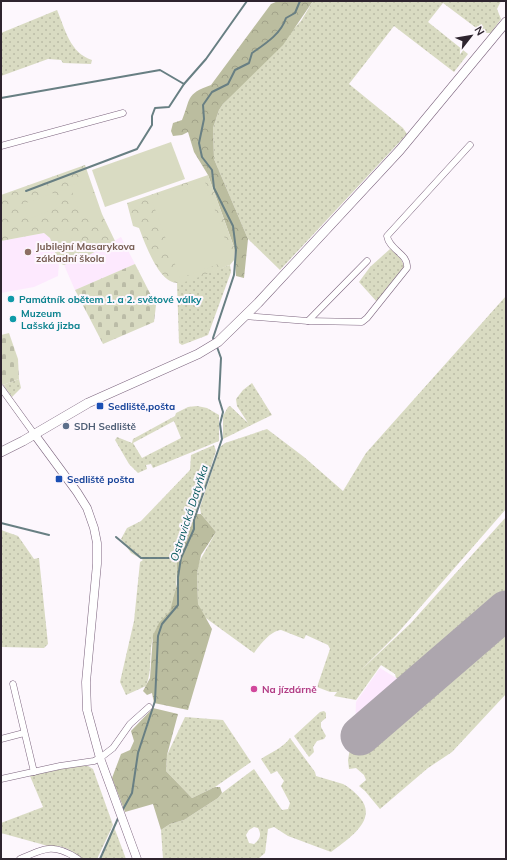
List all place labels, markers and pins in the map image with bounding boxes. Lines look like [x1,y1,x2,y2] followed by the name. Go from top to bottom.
[36,240,135,265] place label: Jubilejní Masarykova základní škola
[23,247,33,257] marker: Jubilejní Masarykova základní škola
[19,293,202,306] place label: Památník obětem 1. a 2. světové války
[6,294,16,304] marker: Památník obětem 1. a 2. světové války
[21,307,80,332] place label: Muzeum Lašská jizba
[8,314,18,324] marker: Muzeum Lašská jizba
[108,400,175,413] place label: Sedliště,pošta
[95,401,105,411] marker: Sedliště,pošta
[74,420,137,433] place label: SDH Sedliště
[61,421,71,431] marker: SDH Sedliště
[67,473,134,486] place label: Sedliště pošta
[54,474,64,484] marker: Sedliště pošta
[262,683,317,696] place label: Na jízdárně
[249,684,259,694] marker: Na jízdárně

